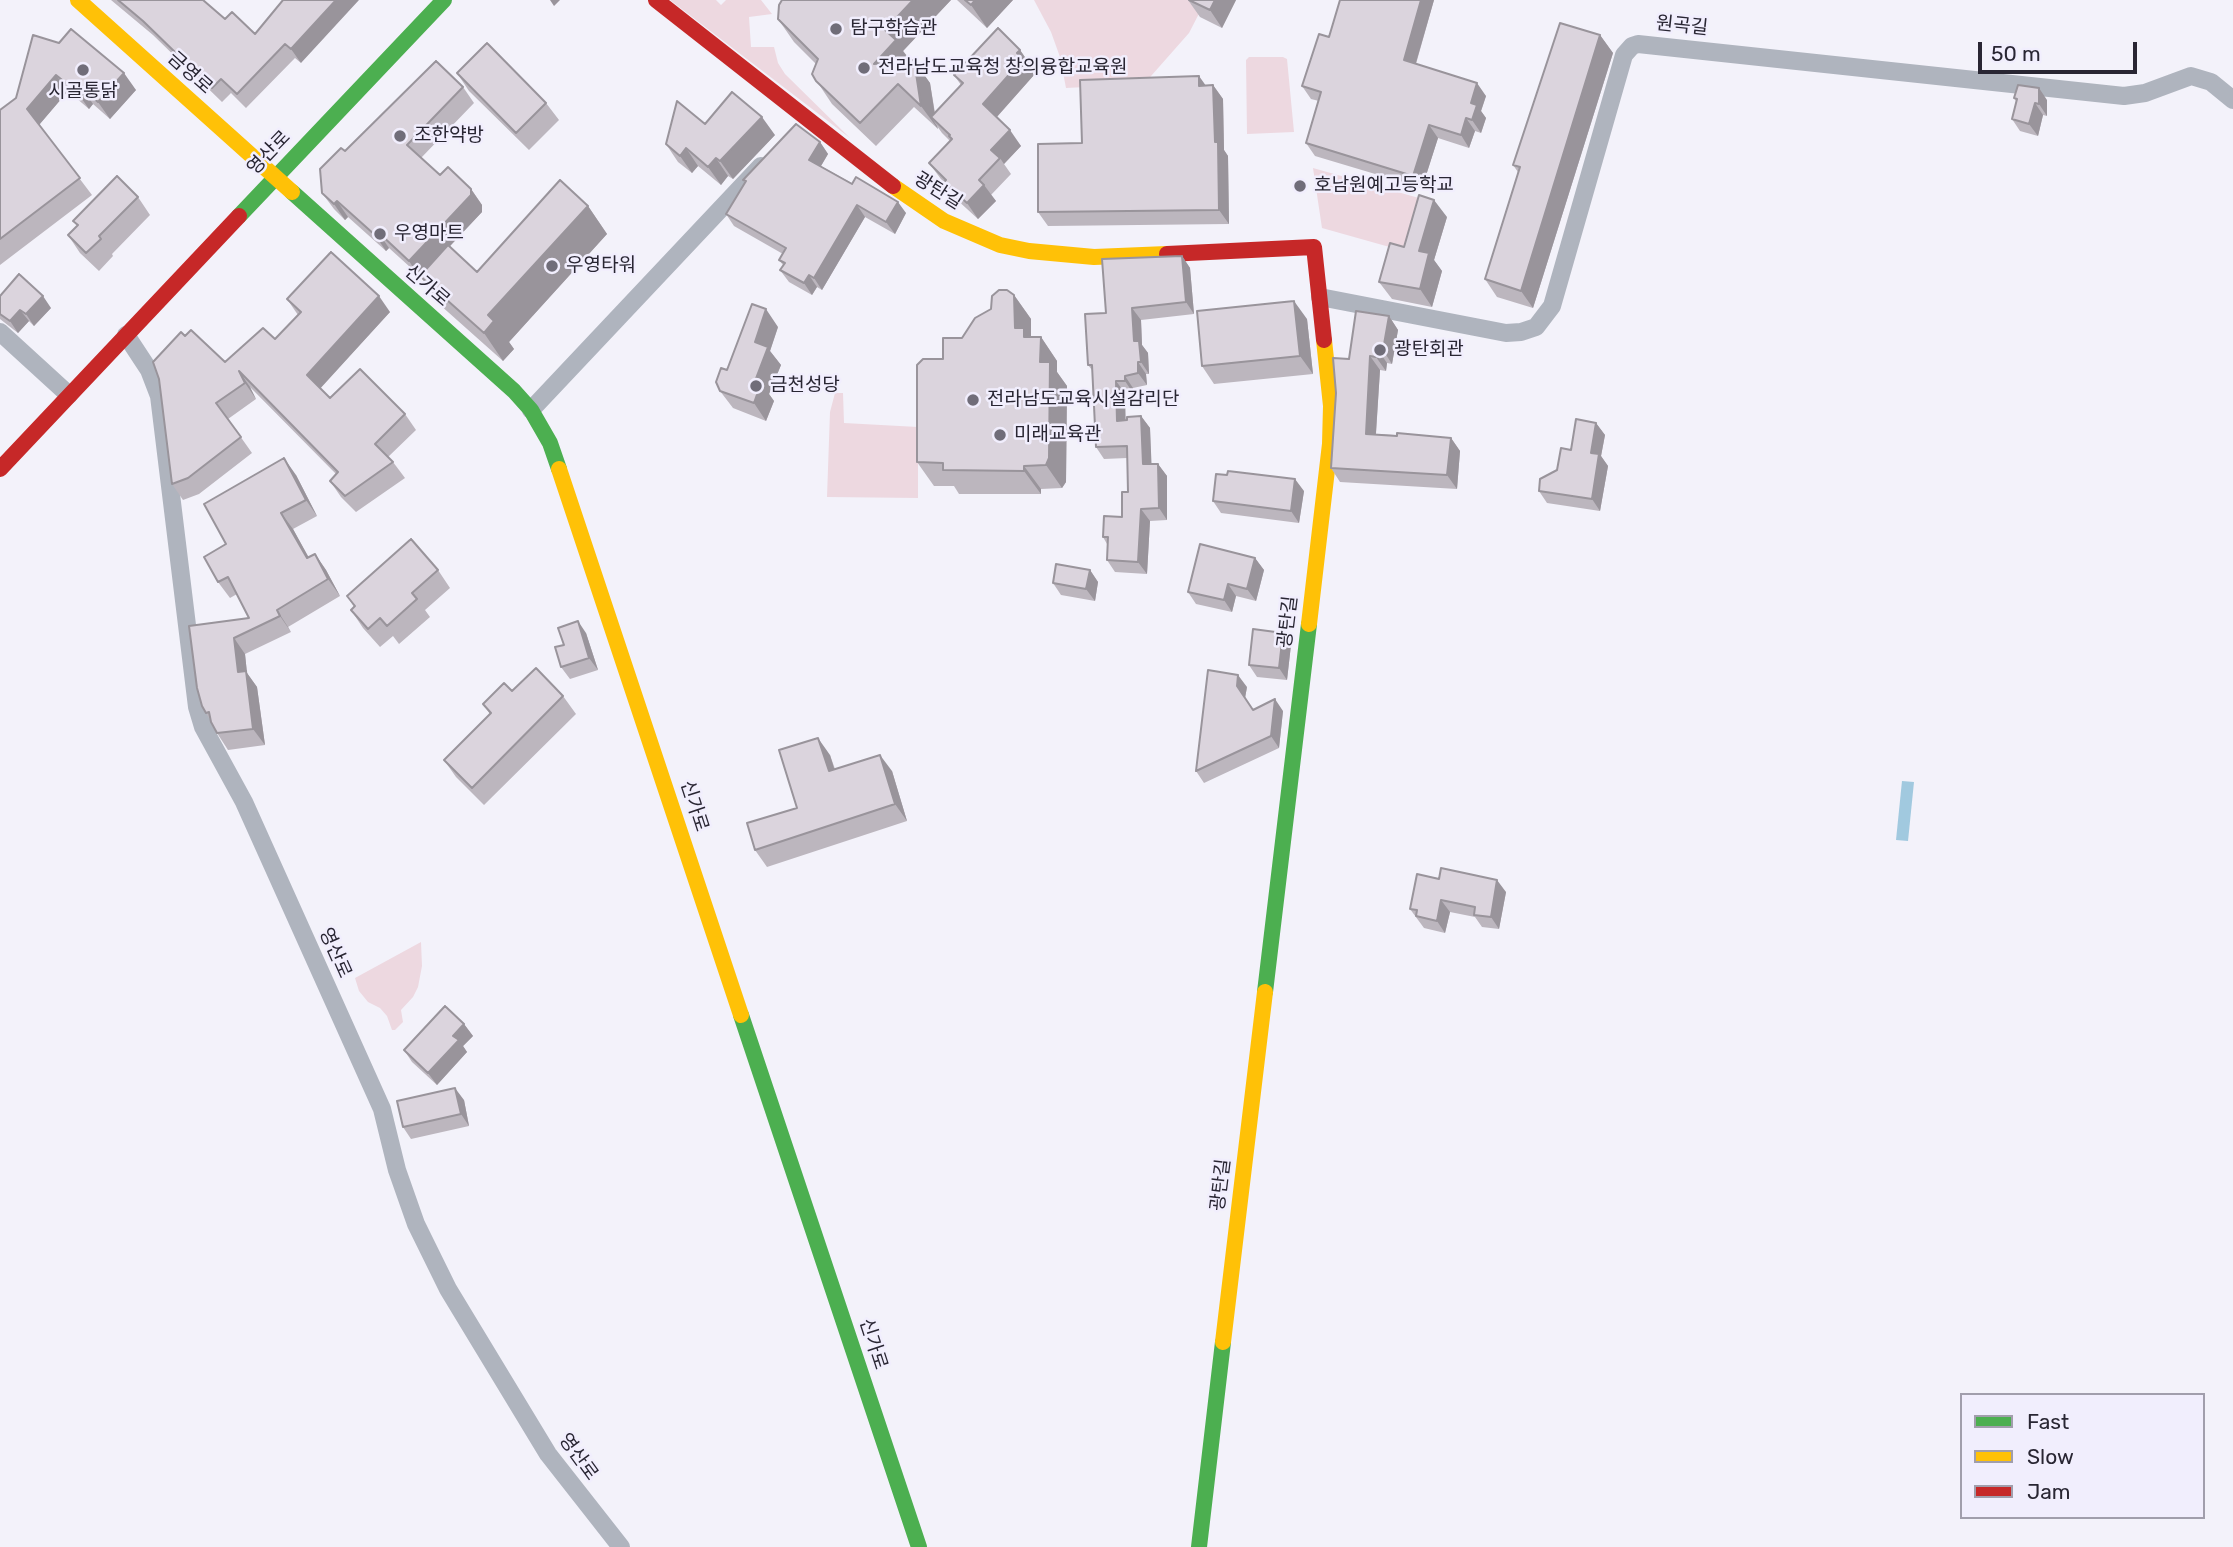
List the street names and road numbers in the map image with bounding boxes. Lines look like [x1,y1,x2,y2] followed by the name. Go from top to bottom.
[1655,12,1709,40] street label: 원곡길
[163,47,217,99] street label: 금영로
[243,126,295,180] street label: 영산로
[910,167,966,215] street label: 광탄길
[400,260,454,312] street label: 신가로
[1273,595,1303,649] street label: 광탄길
[675,778,713,834] street label: 신가로
[314,924,356,982] street label: 영산로
[1206,1158,1236,1212] street label: 광탄길
[854,1316,892,1372] street label: 신가로
[553,1429,603,1485] street label: 영산로

